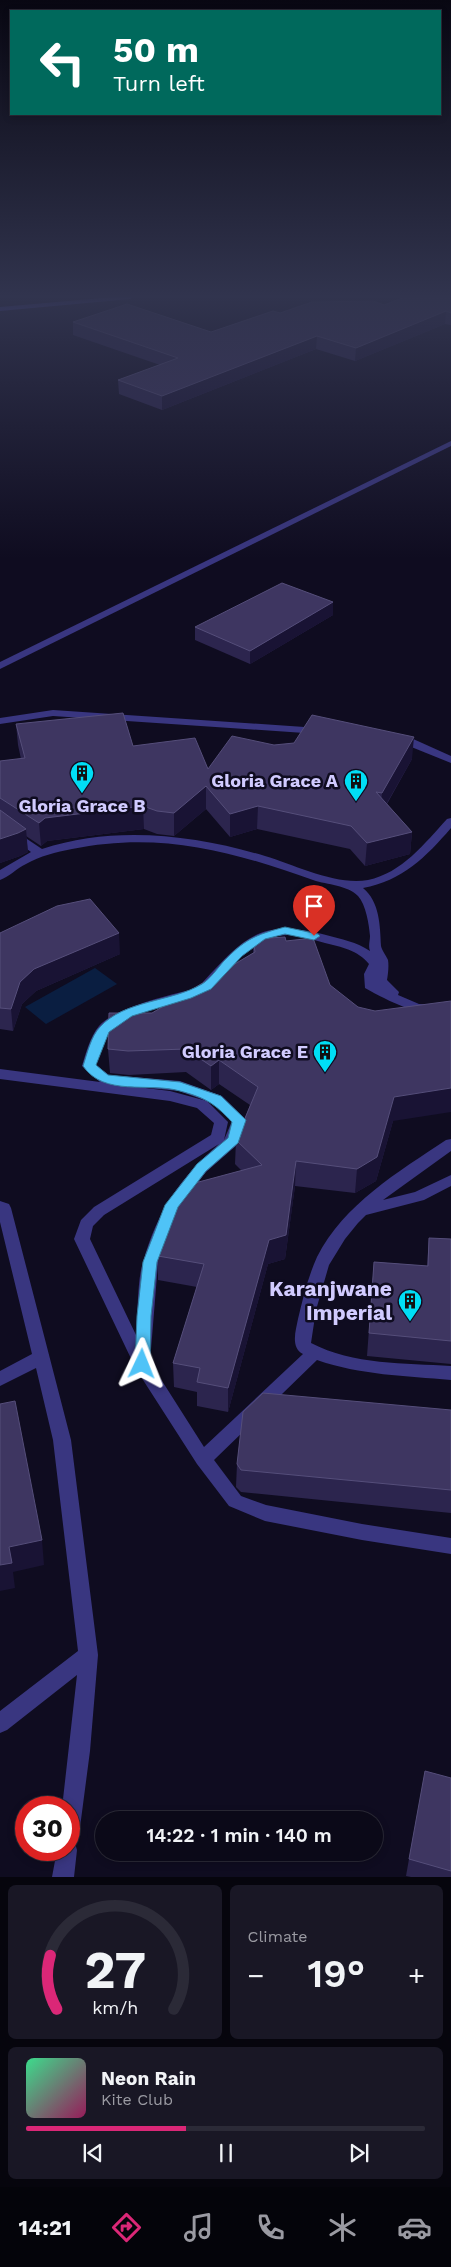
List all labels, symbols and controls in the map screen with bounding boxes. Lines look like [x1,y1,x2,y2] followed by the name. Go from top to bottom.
[113,29,199,71] text: 50 m
[30,30,95,95] icon: left
[113,71,205,96] text: Turn left
[69,760,95,794] building icon: Gloria Grace B
[343,768,369,802] building icon: Gloria Grace A
[211,770,339,791] place label: Gloria Grace A
[18,795,146,816] place label: Gloria Grace B
[293,885,335,936] pin
[300,892,328,920] icon: arrive
[312,1039,338,1073] building icon: Gloria Grace E
[182,1041,308,1062] place label: Gloria Grace E
[269,1276,392,1325] place label: Karanjwane Imperial
[397,1288,423,1322] building icon: Karanjwane Imperial
[115,1337,167,1389] position arrow
[15,1796,80,1861] speed limit sign: 30
[146,1824,332,1847] text: 14:22 · 1 min · 140 m
[248,1927,308,1946] text: Climate
[84,1940,146,2001] text: 27
[307,1952,365,1996] text: 19°
[248,1959,264,1992] text: −
[408,1959,425,1992] text: +
[92,1997,138,2018] text: km/h
[101,2067,196,2090] text: Neon Rain
[101,2090,173,2109] text: Kite Club
[79,2139,107,2167] icon: previous
[212,2139,240,2167] icon: pause
[345,2139,373,2167] icon: next
[109,2210,144,2245] icon: directions
[181,2210,216,2245] icon: music
[253,2210,288,2245] icon: phone
[325,2210,360,2245] icon: climate
[397,2210,432,2245] icon: car
[19,2215,72,2240] text: 14:21

